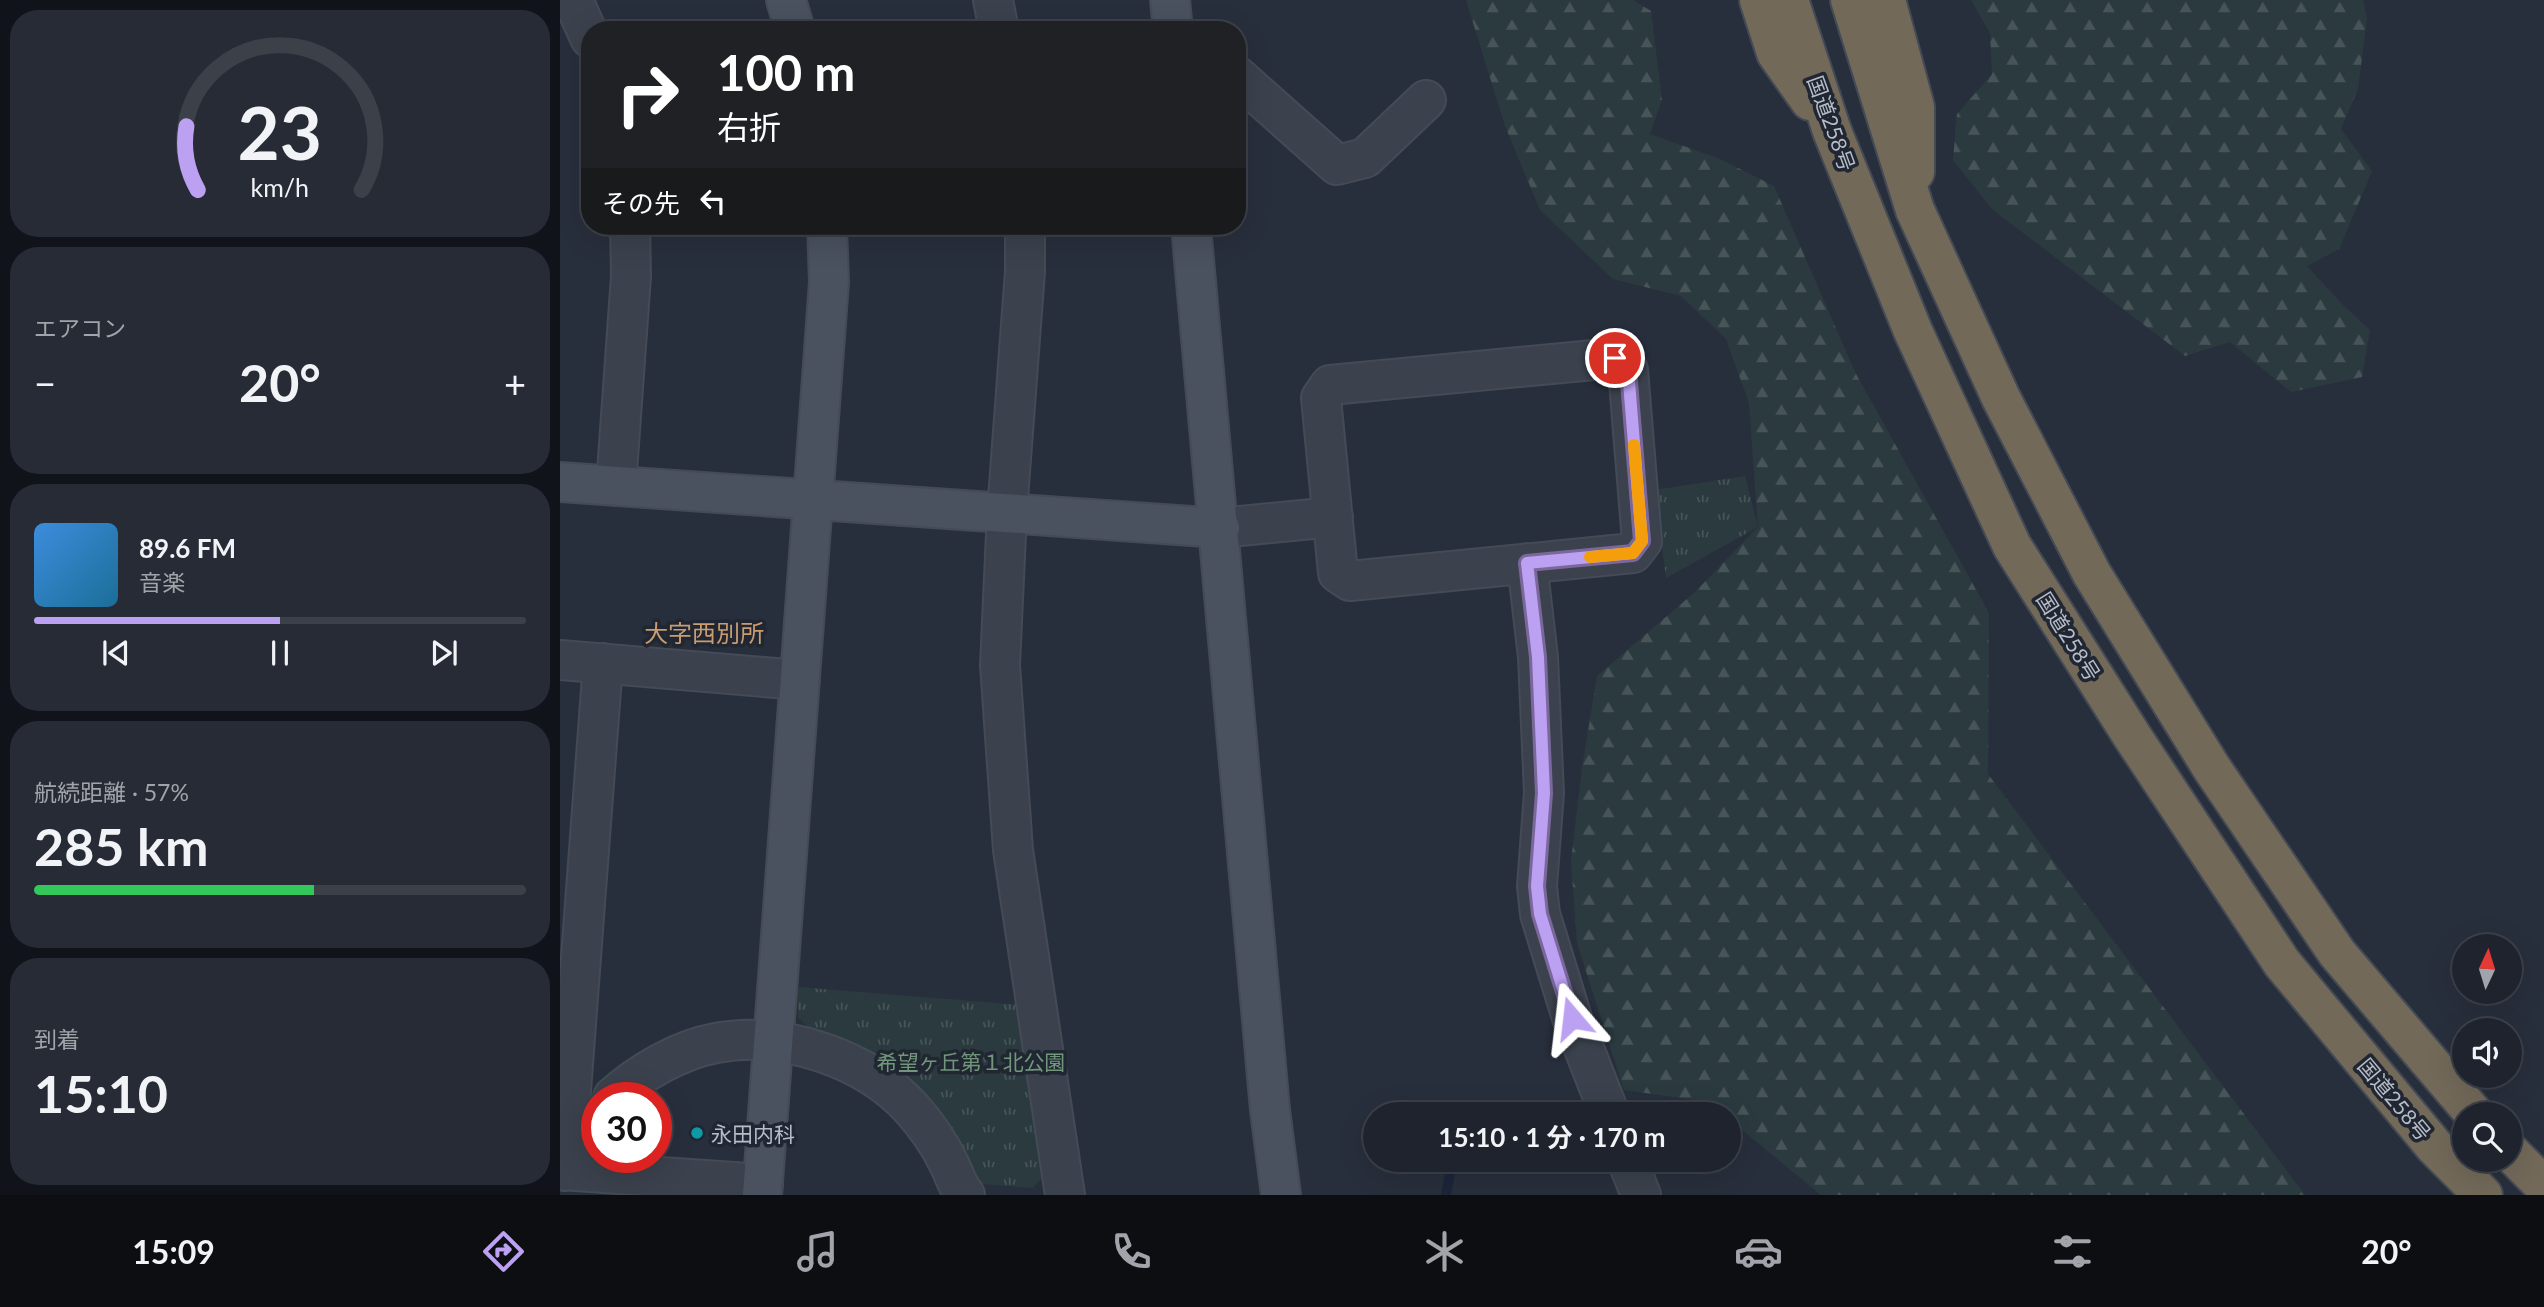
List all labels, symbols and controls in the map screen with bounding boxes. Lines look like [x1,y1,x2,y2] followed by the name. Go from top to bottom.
[717,43,855,101] text: 100 m
[602,49,693,140] icon: right
[1803,72,1861,174] street label: 国道258号
[238,88,322,176] text: 23
[717,107,781,146] text: 右折
[251,171,309,201] text: km/h
[694,182,732,220] icon: left
[602,187,680,219] text: その先
[34,314,126,342] text: エアコン
[1585,328,1645,388] pin
[1596,339,1634,377] icon: arrive
[239,351,321,413] text: 20°
[34,360,56,406] text: −
[504,360,526,406] text: +
[139,532,236,564] text: 89.6 FM
[139,568,185,596] text: 音楽
[2032,587,2106,685] street label: 国道258号
[644,618,764,647] district label: 大字西別所
[97,634,135,672] icon: previous
[261,634,299,672] icon: pause
[425,634,463,672] icon: next
[34,778,189,806] text: 航続距離 · 57%
[34,815,208,877] text: 285 km
[2452,934,2522,1004] north arrow
[2452,934,2522,1172] map controls
[1535,981,1609,1055] position arrow
[2452,1018,2522,1088] button: sound
[34,1025,80,1053] text: 到着
[877,1049,1066,1074] park label: 希望ヶ丘第１北公園
[2353,1053,2437,1145] street label: 国道258号
[34,1062,168,1124] text: 15:10
[581,1082,672,1173] speed limit sign: 30
[2452,1102,2522,1172] button: search
[711,1121,795,1146] place label: 永田内科
[1438,1121,1666,1153] text: 15:10 · 1 分 · 170 m
[689,1125,705,1141] marker: 永田内科
[479,1227,528,1276] icon: directions
[793,1227,842,1276] icon: music
[1107,1227,1156,1276] icon: phone
[1420,1227,1469,1276] icon: climate
[1734,1227,1783,1276] icon: car
[2048,1227,2097,1276] icon: filters
[132,1232,215,1271] text: 15:09
[2361,1232,2412,1271] text: 20°

